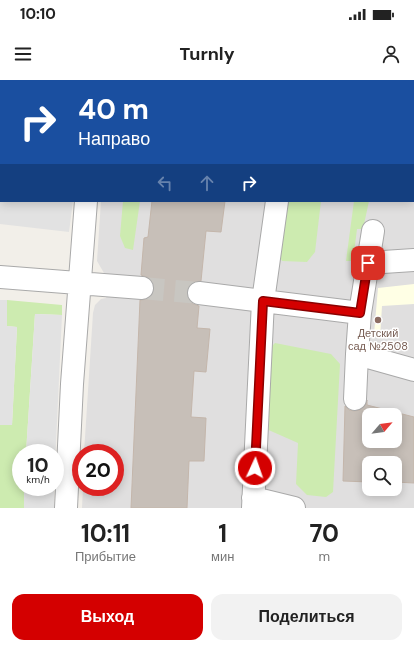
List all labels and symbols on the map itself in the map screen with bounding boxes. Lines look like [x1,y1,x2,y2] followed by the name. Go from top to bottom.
[351,246,385,280] pin
[373,315,383,325] marker: Детский сад №2508
[348,326,408,353] place label: Детский сад №2508
[362,408,402,448] north arrow
[72,444,124,496] speed limit sign: 20
[234,447,276,489] position arrow

